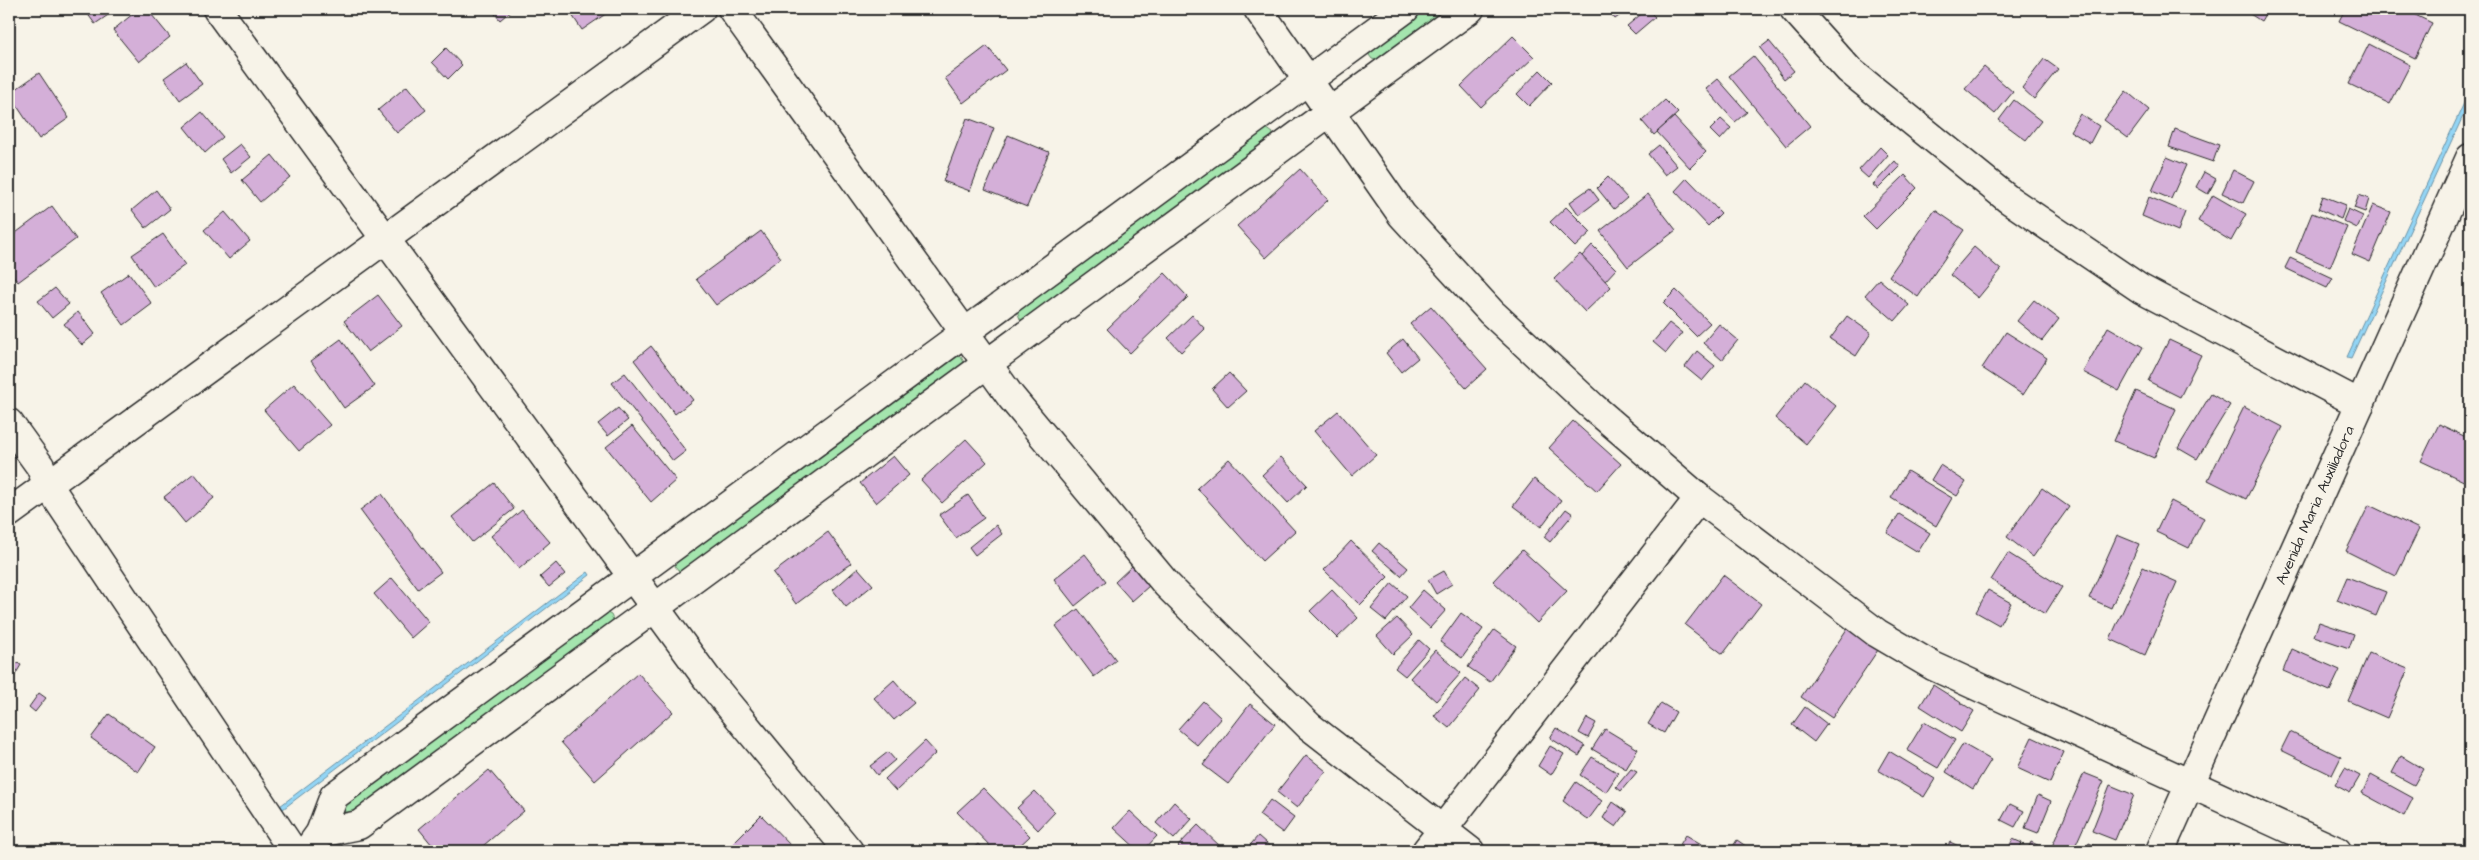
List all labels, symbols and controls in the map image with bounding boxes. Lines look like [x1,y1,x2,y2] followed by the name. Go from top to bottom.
[2270,422,2360,588] street label: Avenida Maria Auxiliadora

